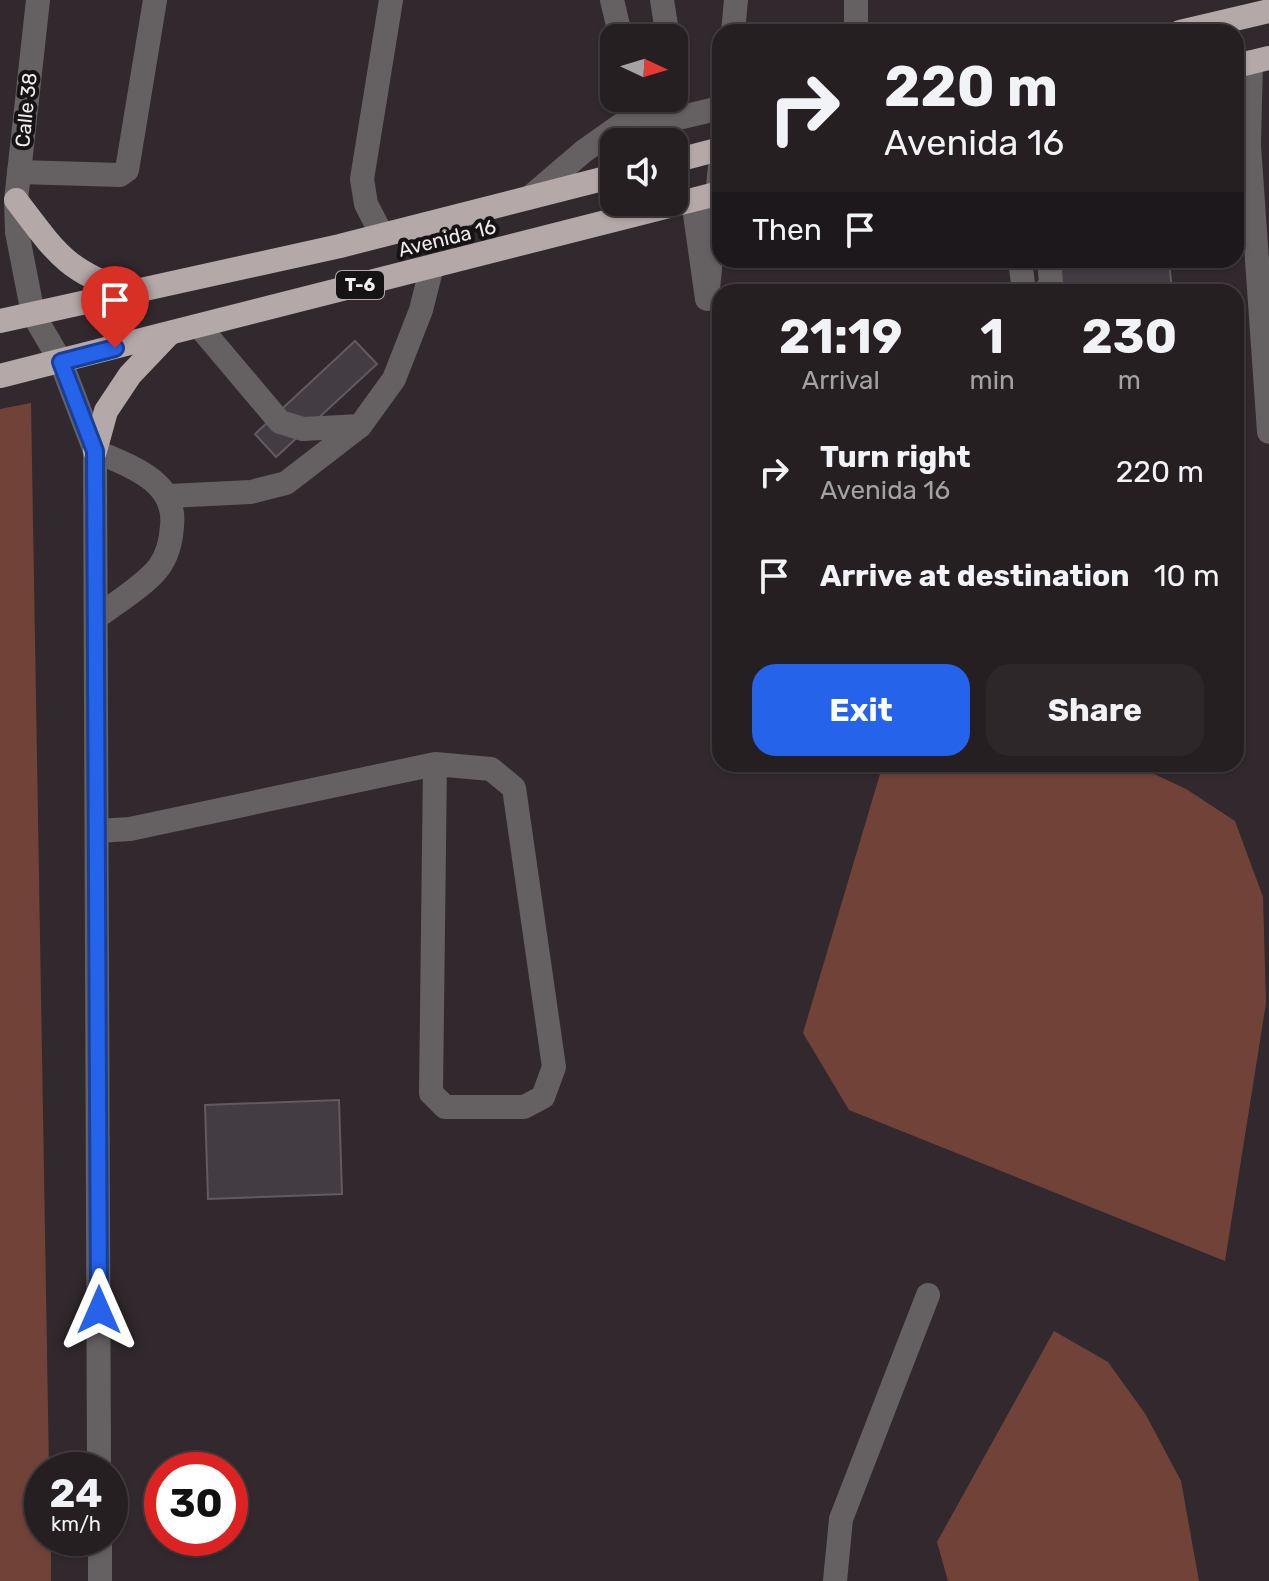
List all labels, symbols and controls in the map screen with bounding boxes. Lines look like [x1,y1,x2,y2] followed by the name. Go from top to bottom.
[600,24,688,112] north arrow
[600,24,688,216] map controls
[884,54,1058,120] text: 220 m
[752,56,856,160] icon: right
[10,71,42,149] street label: Calle 38
[884,121,1064,164] text: Avenida 16
[600,128,688,216] button: sound
[838,208,882,252] icon: arrive
[752,212,822,248] text: Then
[396,214,498,262] street label: Avenida 16
[81,266,149,348] pin
[336,271,384,299] road number: T-6
[93,278,137,322] icon: arrive
[779,308,903,365] text: 21:19
[980,308,1004,365] text: 1
[1082,308,1177,365] text: 230
[802,365,880,396] text: Arrival
[970,365,1015,396] text: min
[1118,365,1141,396] text: m
[820,439,971,475] text: Turn right
[752,450,796,494] icon: right
[1116,454,1204,490] text: 220 m
[820,475,950,506] text: Avenida 16
[752,554,796,598] icon: arrive
[820,558,1130,594] text: Arrive at destination
[1154,558,1220,594] text: 10 m
[752,664,970,756] button: Exit
[986,664,1204,756] button: Share
[57,1268,141,1352] position arrow
[144,1452,248,1556] speed limit sign: 30
[49,1470,103,1517] text: 24
[51,1512,101,1536] text: km/h

